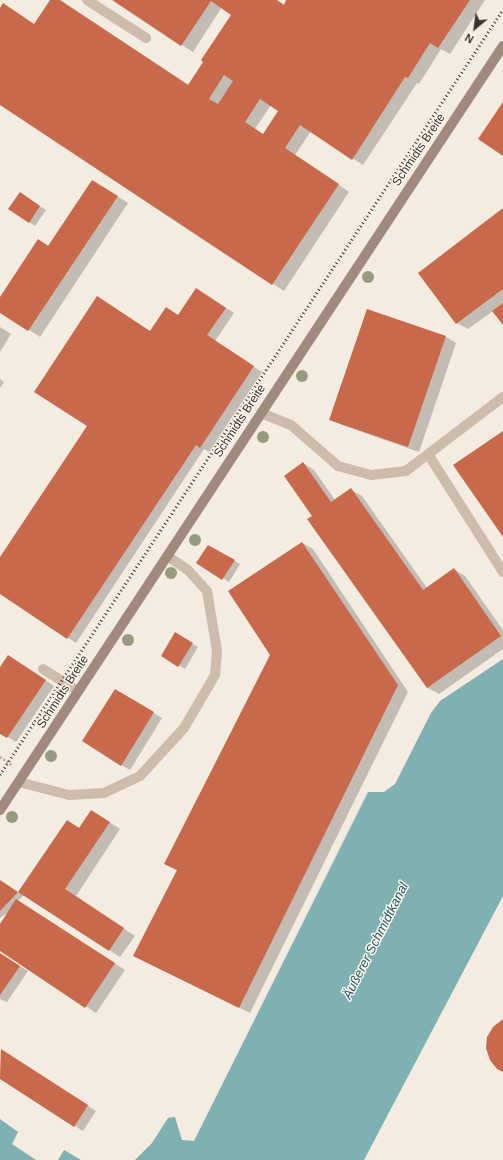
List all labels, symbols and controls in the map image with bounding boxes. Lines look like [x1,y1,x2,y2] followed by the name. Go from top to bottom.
[455,8,495,48] north arrow
[463,31,476,46] text: N
[390,111,448,189] street label: Schmidts Breite
[211,382,269,460] street label: Schmidts Breite
[34,653,92,731] street label: Schmidts Breite
[340,880,412,1002] water label: Äußerer Schmidtkanal

